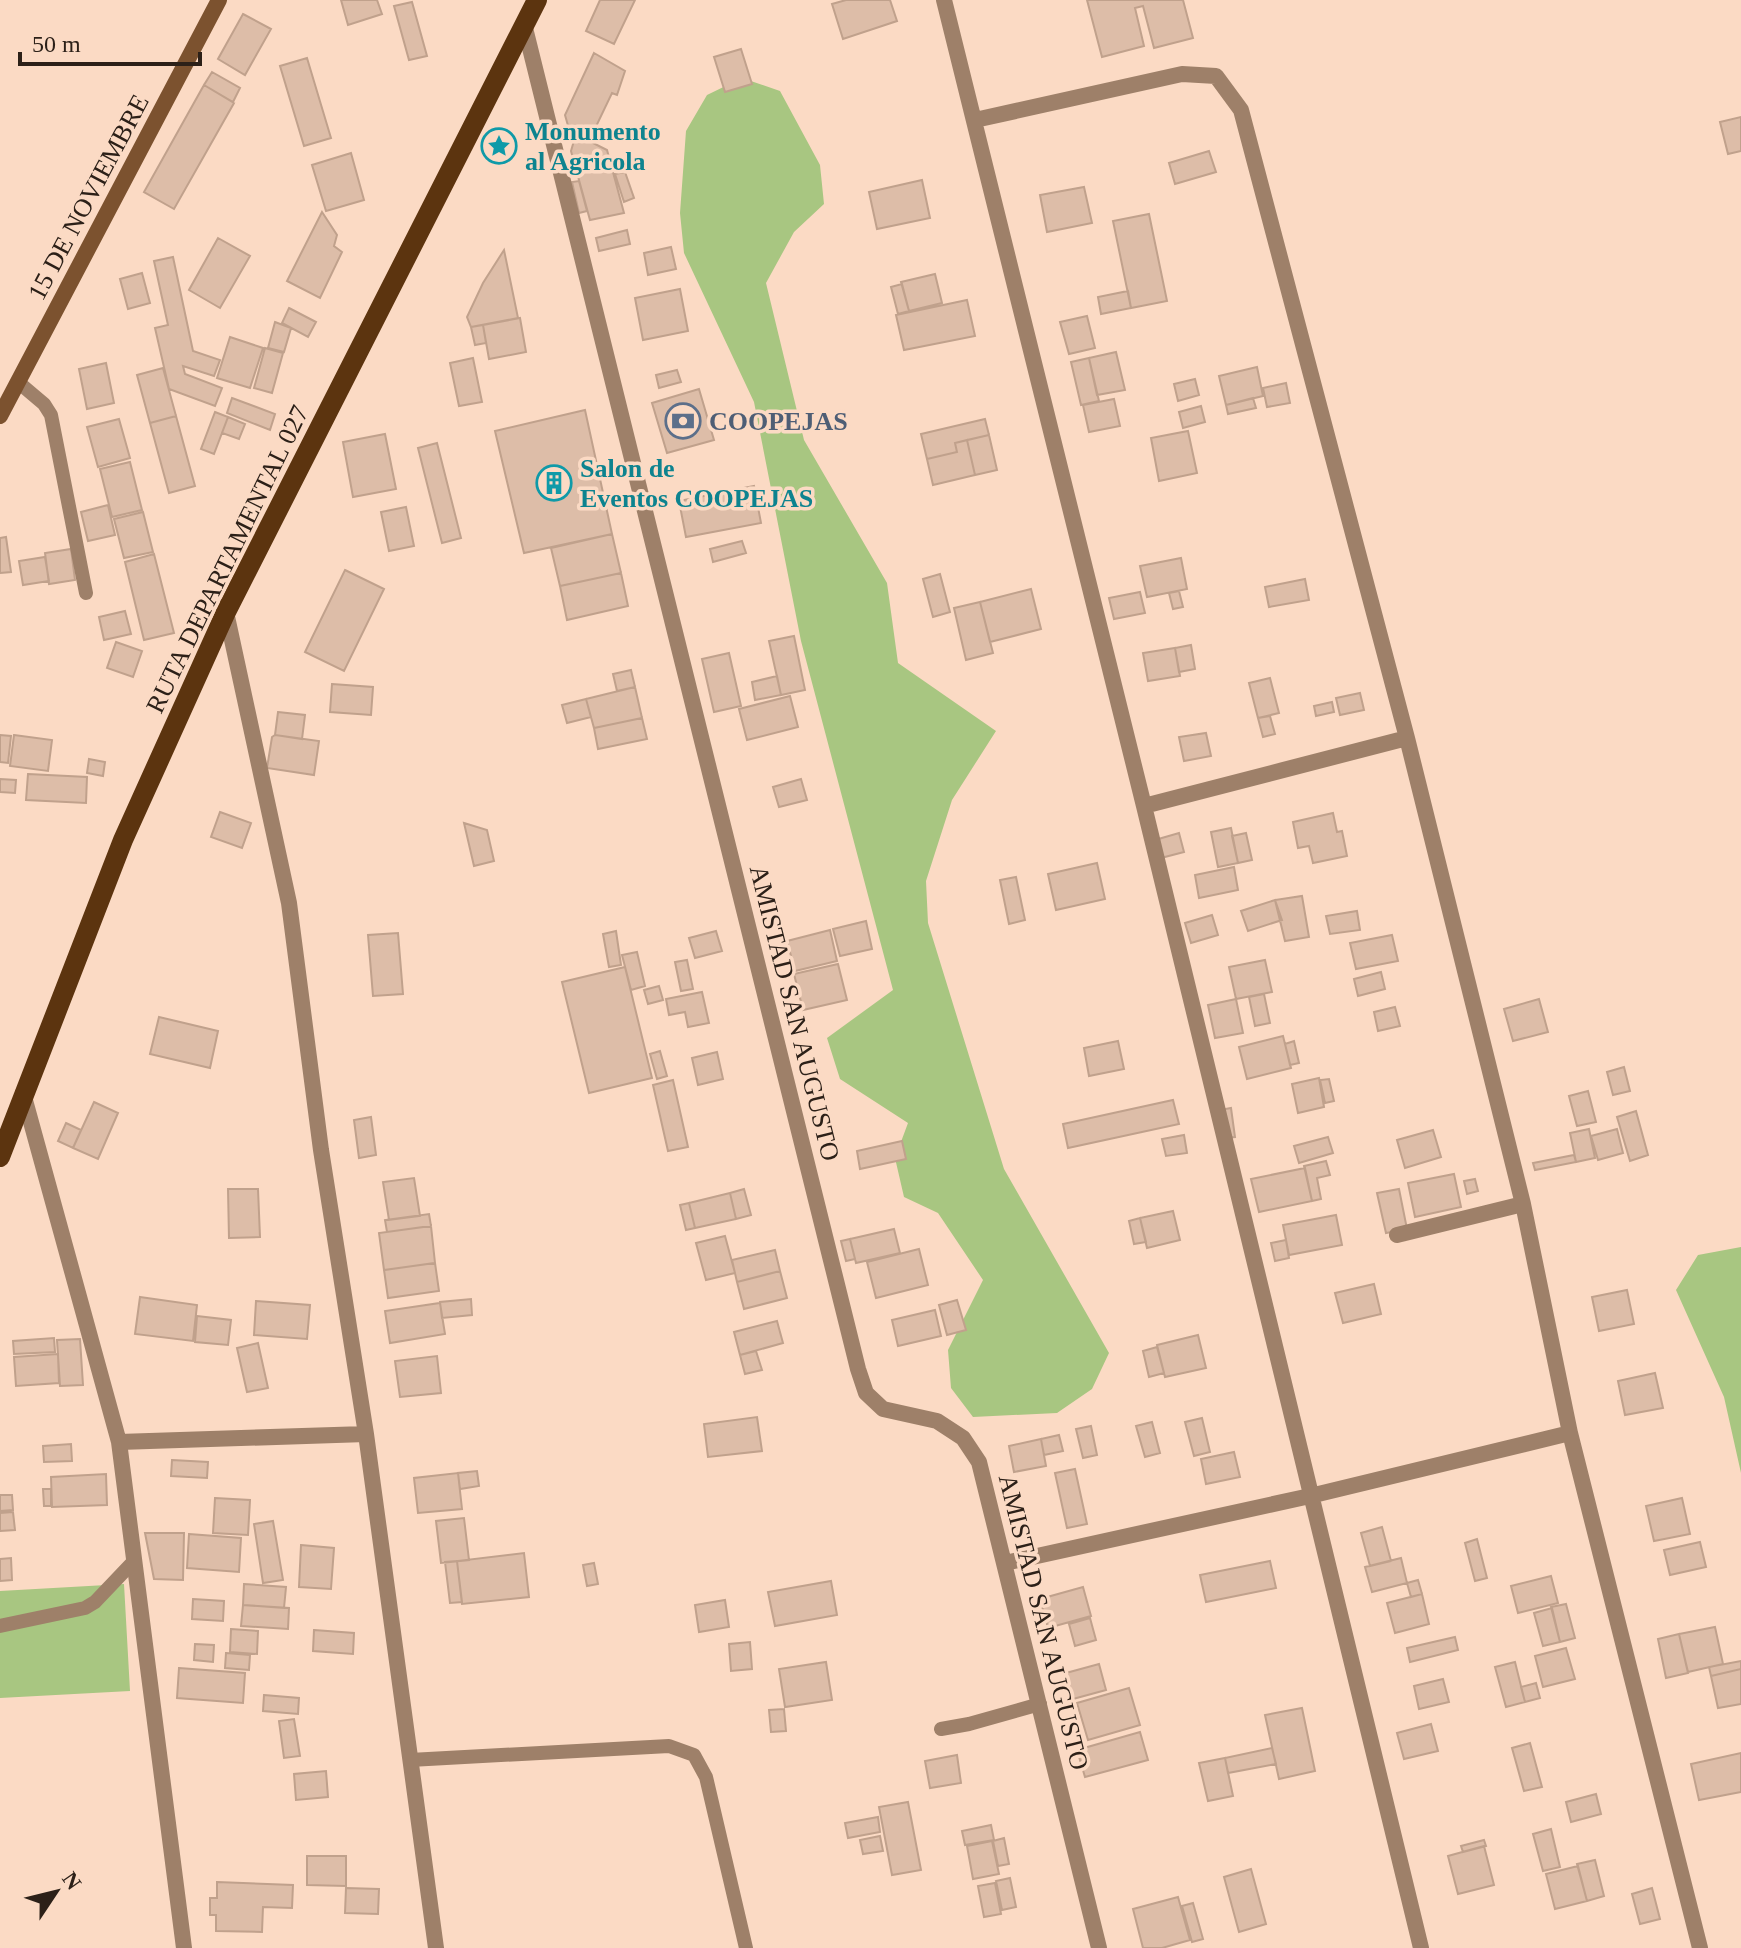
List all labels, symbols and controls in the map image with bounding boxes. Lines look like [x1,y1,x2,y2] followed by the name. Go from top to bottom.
[20,16,200,66] scale bar
[32,31,81,57] text: 50 m
[22,90,155,305] street label: 15 DE NOVIEMBRE
[525,117,661,176] place label: Monumento al Agricola
[480,127,518,165] place icon: Monumento al Agricola
[140,401,315,718] street label: RUTA DEPARTAMENTAL 027
[664,402,702,440] bank icon: COOPEJAS
[709,407,848,436] place label: COOPEJAS
[580,454,813,513] place label: Salon de Eventos COOPEJAS
[535,464,573,502] building icon: Salon de Eventos COOPEJAS
[744,862,845,1164] street label: AMISTAD SAN AUGUSTO
[993,1471,1094,1773] street label: AMISTAD SAN AUGUSTO
[16,1852,96,1932] north arrow
[57,1867,87,1895] text: N

